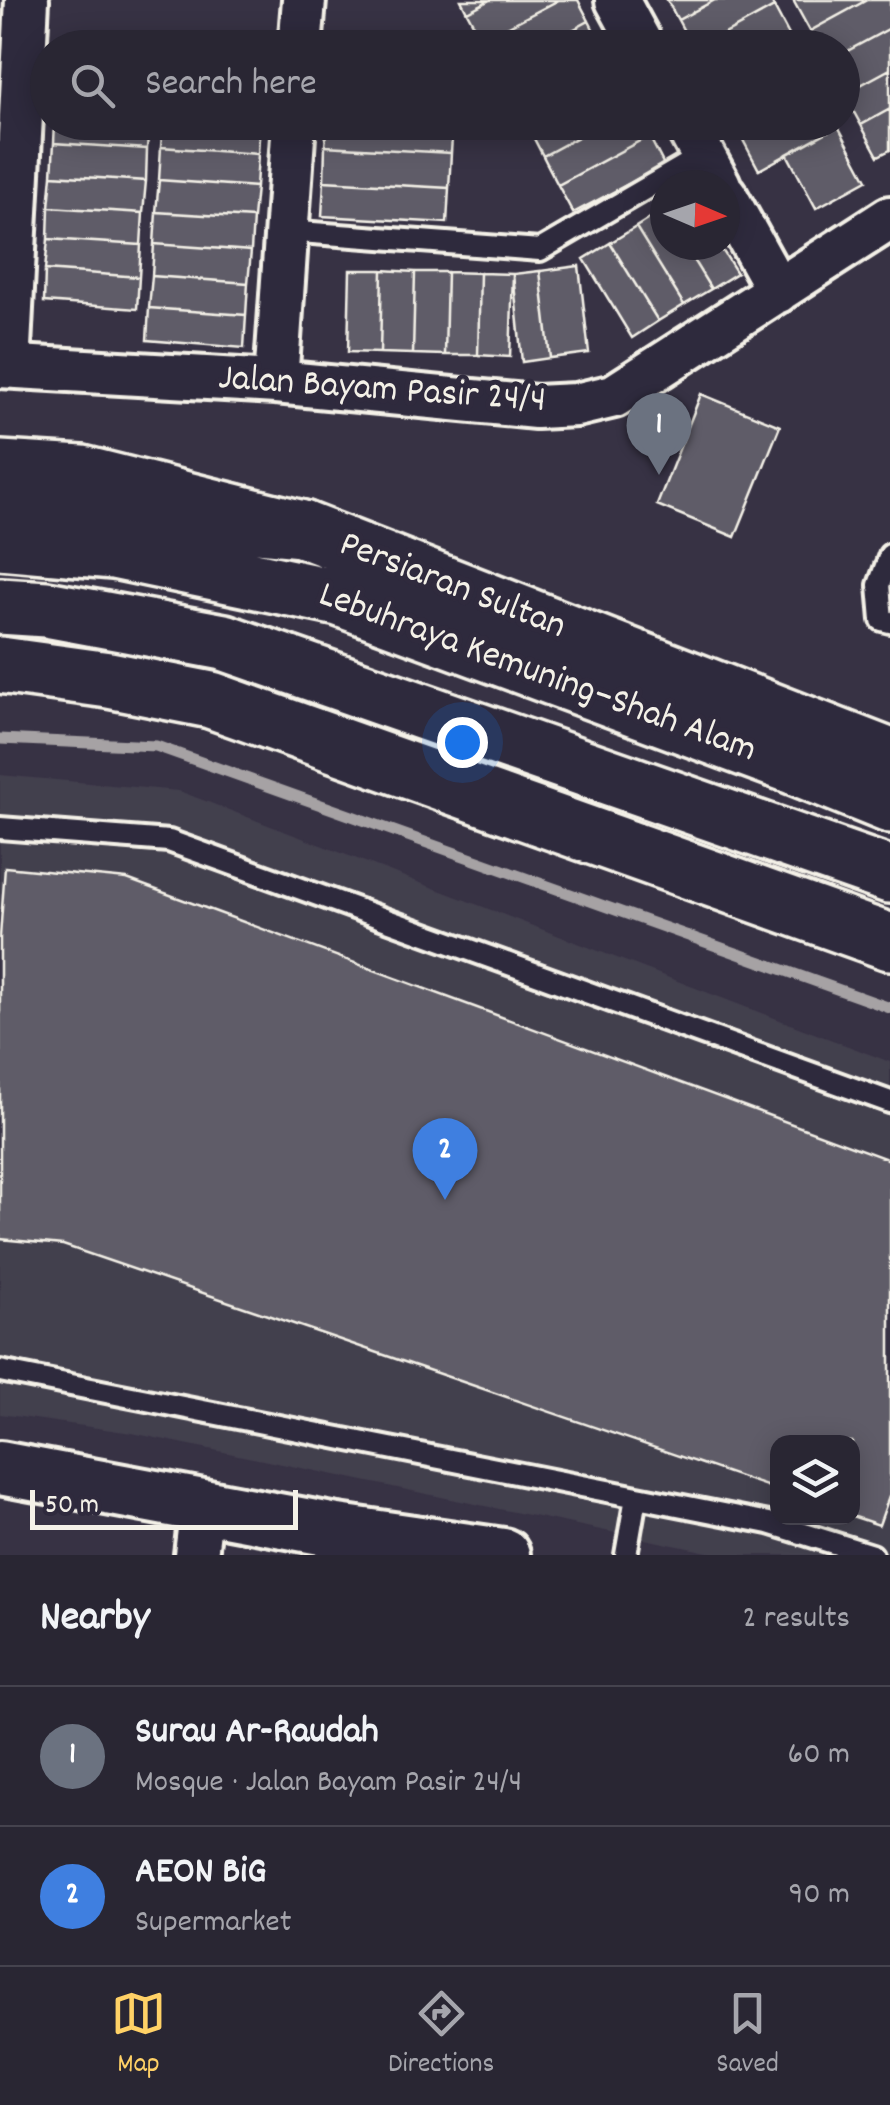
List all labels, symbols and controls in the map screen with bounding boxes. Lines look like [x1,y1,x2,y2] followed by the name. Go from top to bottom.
[30,30,860,140] search box
[65,58,120,113] icon: search
[145,58,317,113] text: Search here
[650,170,740,260] north arrow
[216,352,548,430] street label: Jalan Bayam Pasir 24/4
[626,392,692,475] pin: 1
[331,519,573,655] street label: Persiaran Sultan
[310,569,764,779] street label: Lebuhraya Kemuning–Shah Alam
[437,717,488,768] your location
[412,1118,478,1200] pin: 2
[770,1435,860,1525] map controls
[770,1435,860,1525] button: layers
[30,1485,298,1530] scale bar
[45,1487,99,1527] text: 50 m
[40,1590,150,1650] text: Nearby
[743,1597,850,1643] text: 2 results
[135,1706,379,1761] text: Surau Ar-Raudah
[69,1733,76,1779] text: 1
[788,1733,850,1779] text: 60 m
[135,1761,522,1807] text: Mosque · Jalan Bayam Pasir 24/4
[135,1846,266,1901] text: AEON BiG
[66,1873,79,1919] text: 2
[789,1873,850,1919] text: 90 m
[135,1901,291,1947] text: Supermarket
[111,1986,166,2086] tab: Map
[388,1986,494,2086] tab: Directions
[716,1986,779,2086] tab: Saved

